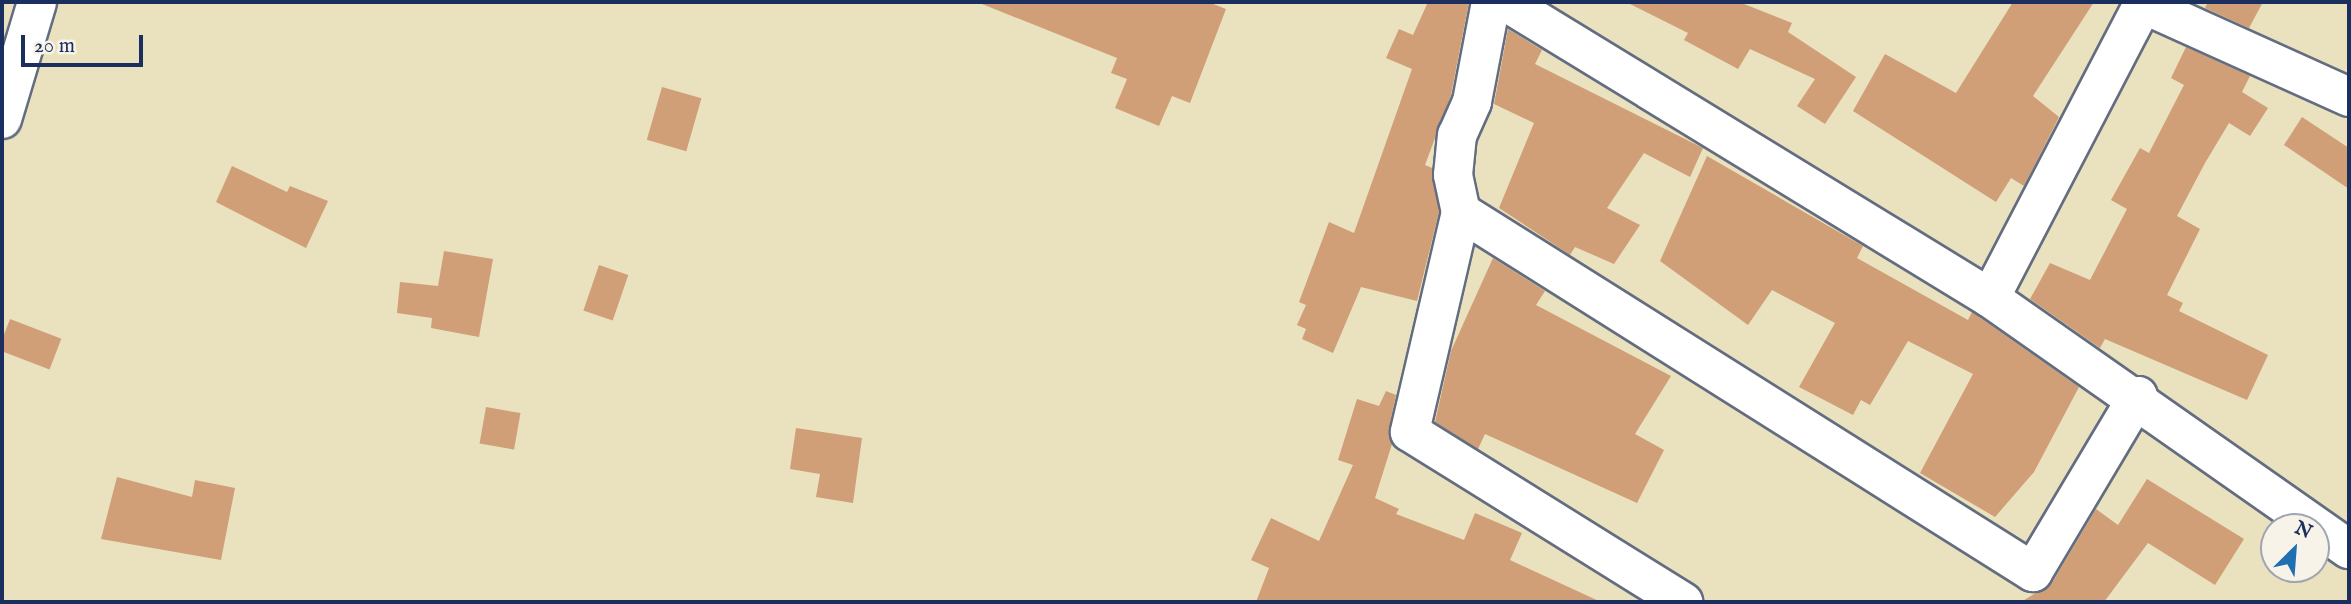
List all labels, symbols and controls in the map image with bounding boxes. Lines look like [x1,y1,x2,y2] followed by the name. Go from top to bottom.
[24,21,147,65] scale bar
[34,33,75,60] text: 20 m
[2260,513,2330,583] north arrow
[2290,516,2316,545] text: N

